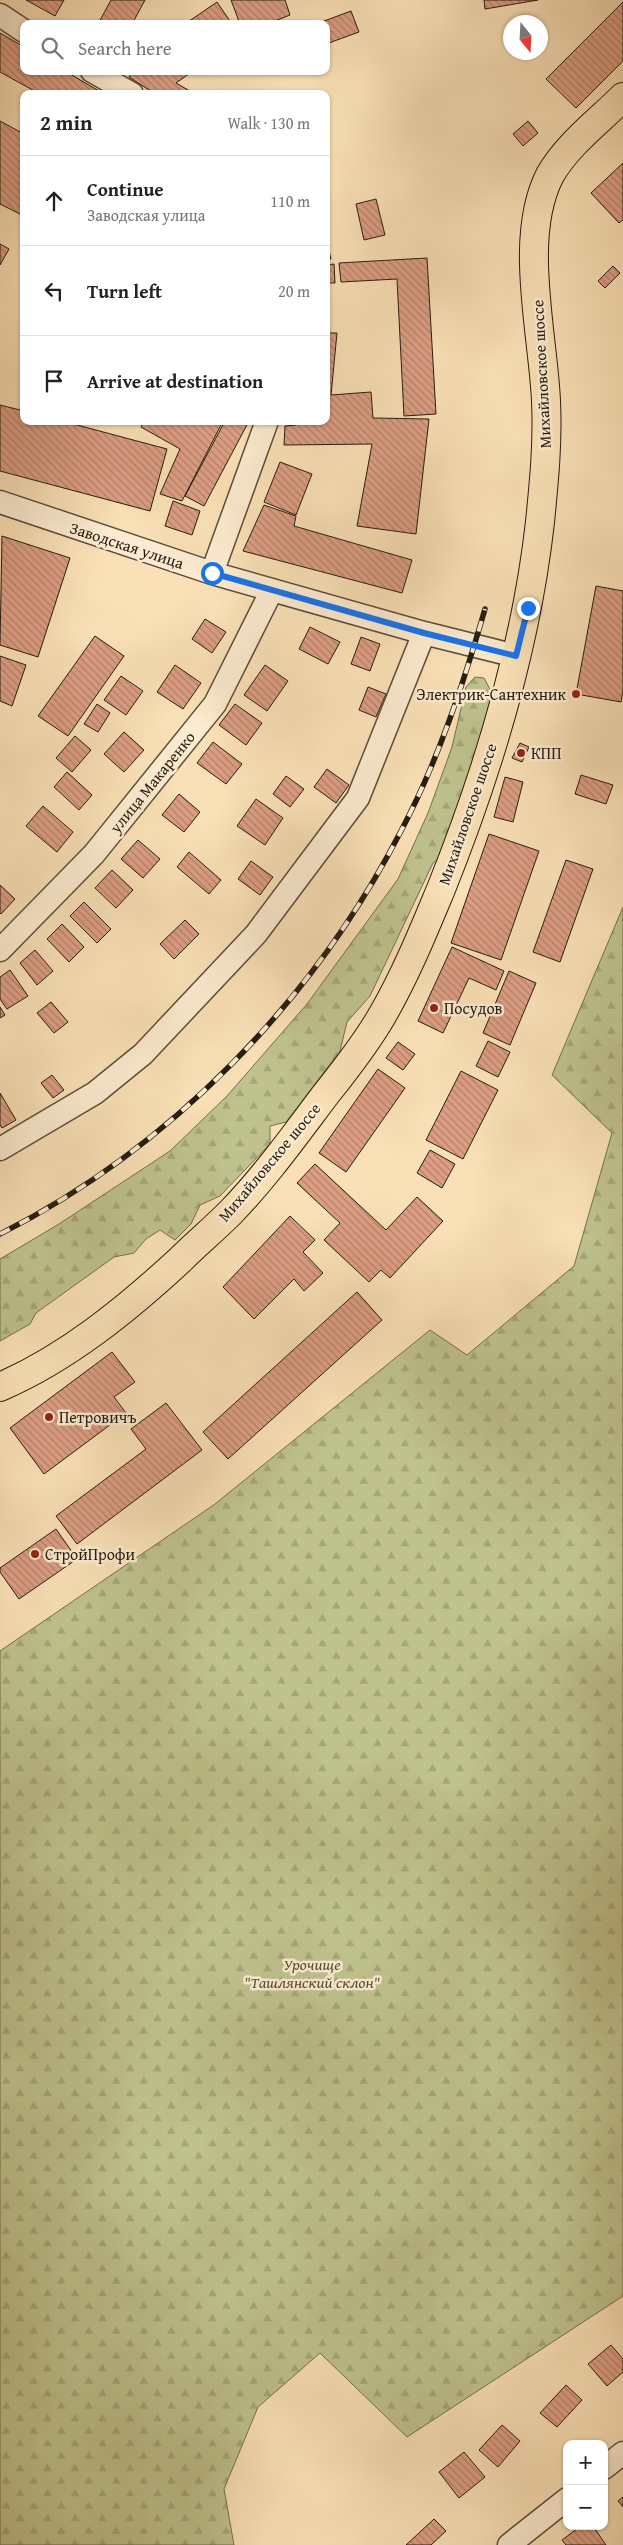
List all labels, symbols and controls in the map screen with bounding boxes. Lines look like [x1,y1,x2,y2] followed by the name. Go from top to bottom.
[503,15,548,60] north arrow
[20,20,330,75] search box
[38,34,66,62] icon: search
[78,34,172,62] text: Search here
[40,107,92,138] text: 2 min
[227,111,310,135] text: Walk · 130 m
[87,175,164,203] text: Continue
[40,187,68,215] icon: ahead
[270,189,310,213] text: 110 m
[87,203,205,227] text: Заводская улица
[40,277,68,305] icon: left
[87,277,162,305] text: Turn left
[278,279,310,303] text: 20 m
[525,299,557,449] street label: Михайловское шоссе
[40,367,68,395] icon: arrive
[87,367,263,395] text: Arrive at destination
[67,515,187,575] street label: Заводская улица
[201,562,224,585] route start
[517,597,540,620] route end
[416,682,567,706] place label: Электрик-Сантехник
[570,688,582,700] marker: Электрик-Сантехник
[103,726,201,839] street label: улица Макаренко
[431,740,503,888] street label: Михайловское шоссе
[531,741,561,765] place label: КПП
[515,747,527,759] marker: КПП
[444,996,503,1020] place label: Посудов
[428,1002,440,1014] marker: Посудов
[212,1097,326,1227] street label: Михайловское шоссе
[59,1405,137,1429] place label: Петровичъ
[43,1411,55,1423] marker: Петровичъ
[45,1542,136,1566] place label: СтройПрофи
[29,1548,41,1560] marker: СтройПрофи
[244,1952,381,1994] park label: Урочище "Ташлянский склон"
[563,2440,608,2530] map controls
[563,2440,608,2485] button: +
[563,2485,608,2530] button: −

